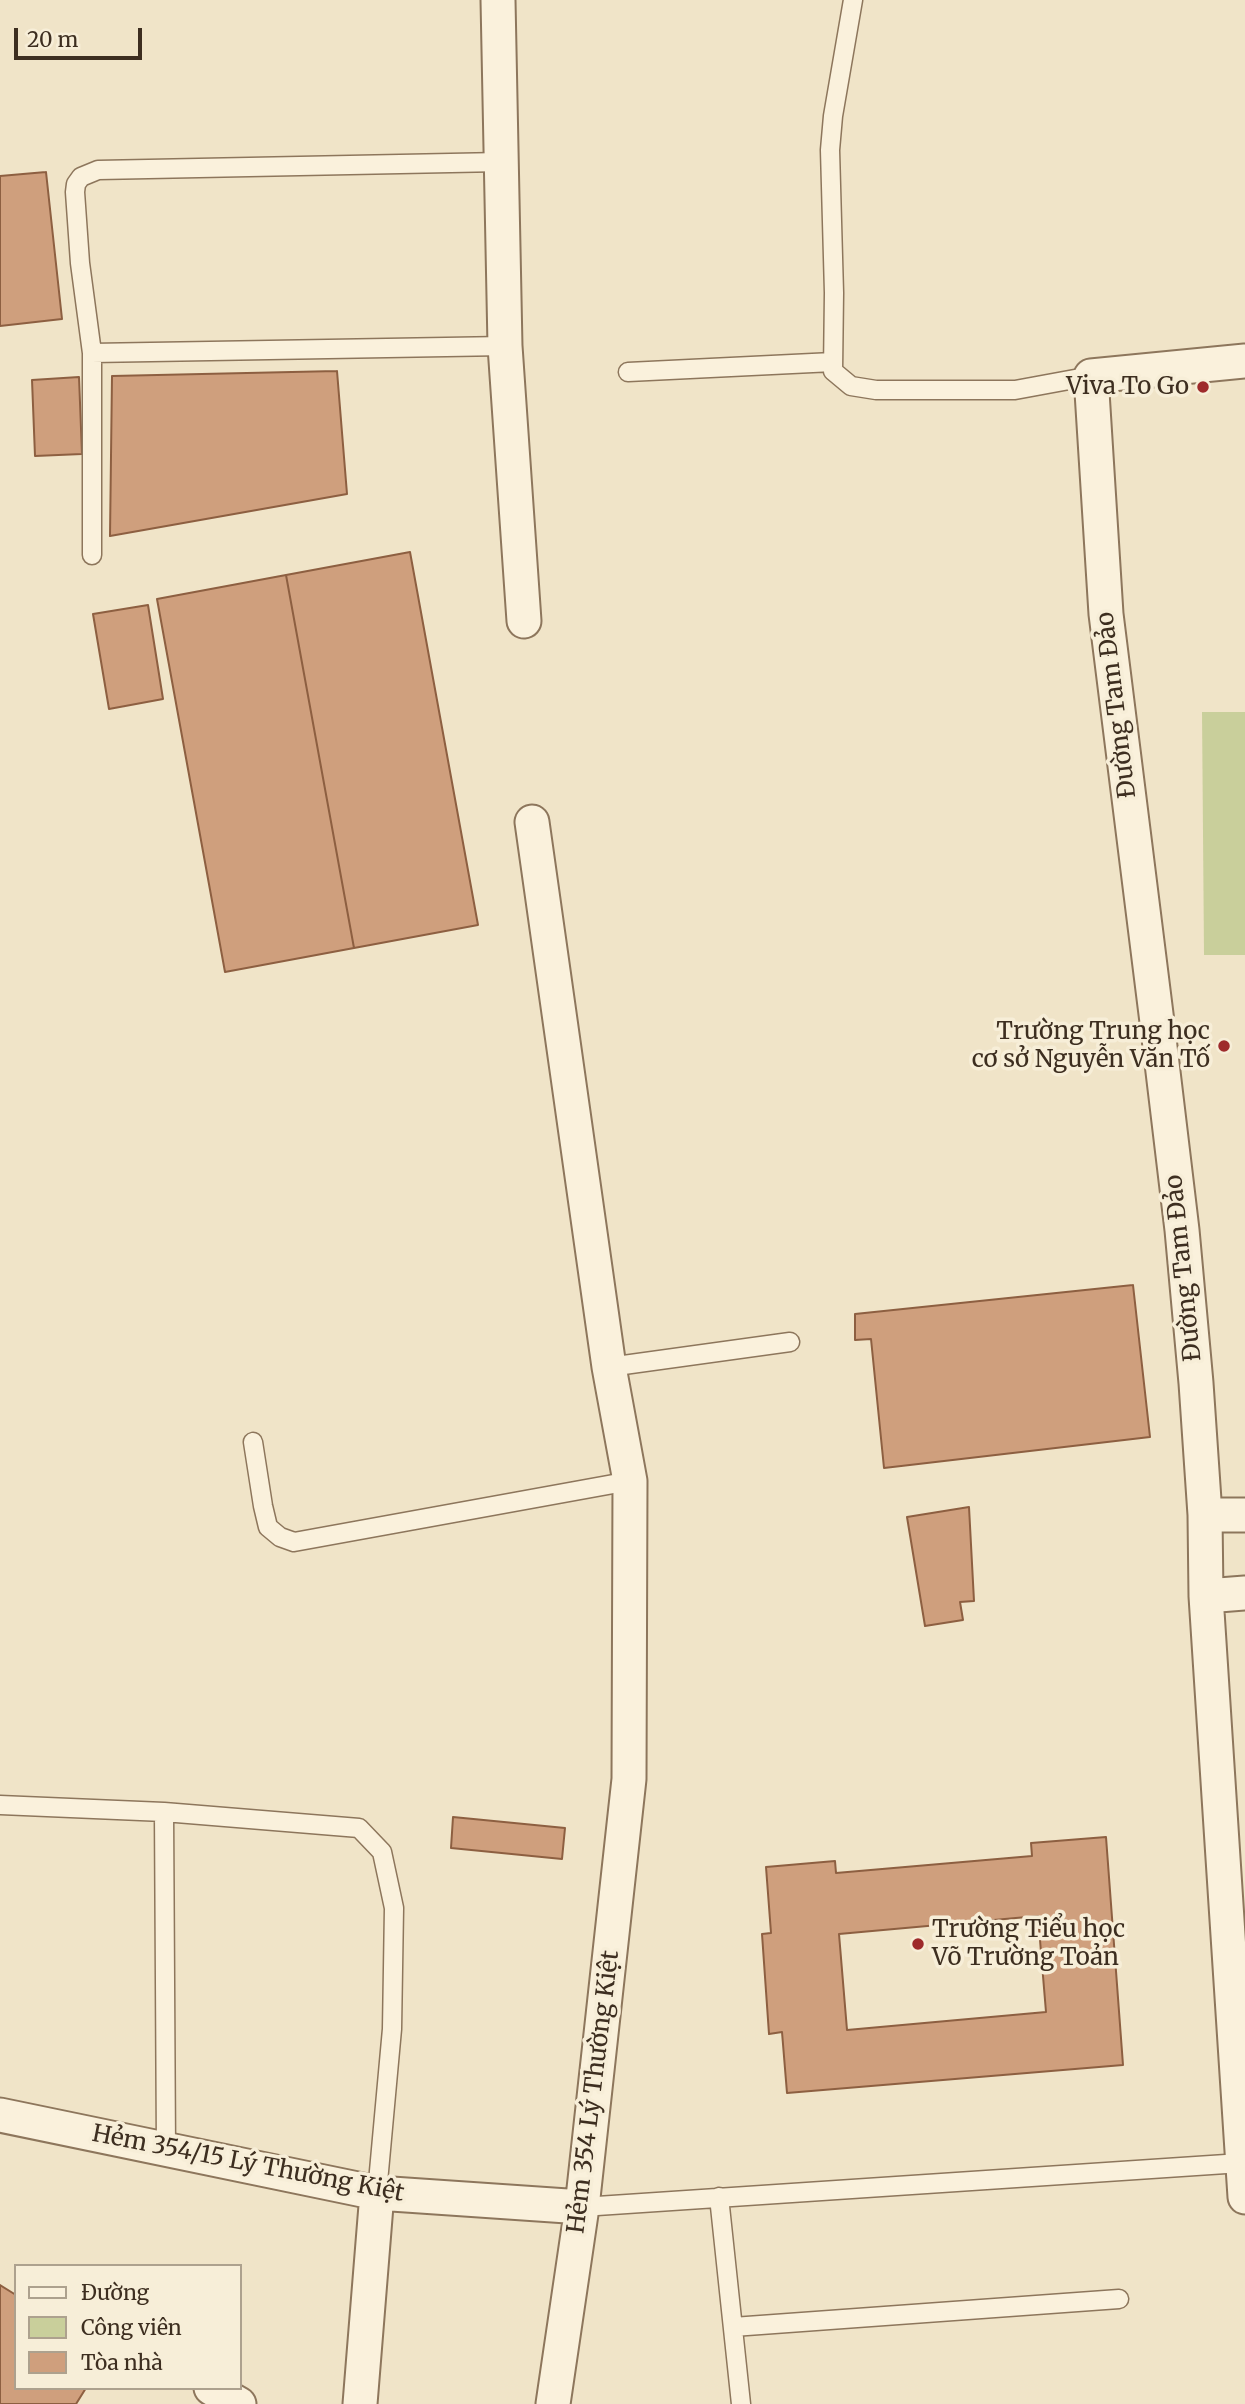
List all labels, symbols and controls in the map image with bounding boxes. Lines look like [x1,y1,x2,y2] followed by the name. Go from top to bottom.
[18,14,145,58] scale bar
[27,26,78,53] text: 20 m
[1066,373,1189,401] place label: Viva To Go
[1195,379,1211,395] marker: Viva To Go
[1091,610,1143,800] street label: Đường Tam Đảo
[972,1018,1210,1074] place label: Trường Trung học cơ sở Nguyễn Văn Tố
[1216,1038,1232,1054] marker: Trường Trung học cơ sở Nguyễn Văn Tố
[1160,1173,1208,1363] street label: Đường Tam Đảo
[932,1916,1125,1972] place label: Trường Tiểu học Võ Trường Toản
[910,1936,926,1952] marker: Trường Tiểu học Võ Trường Toản
[562,1949,626,2235] street label: Hẻm 354 Lý Thường Kiệt
[90,2120,406,2208] street label: Hẻm 354/15 Lý Thường Kiệt
[14,2264,242,2390] legend
[81,2279,149,2306] text: Đường
[81,2314,182,2341] text: Công viên
[81,2349,163,2376] text: Tòa nhà

